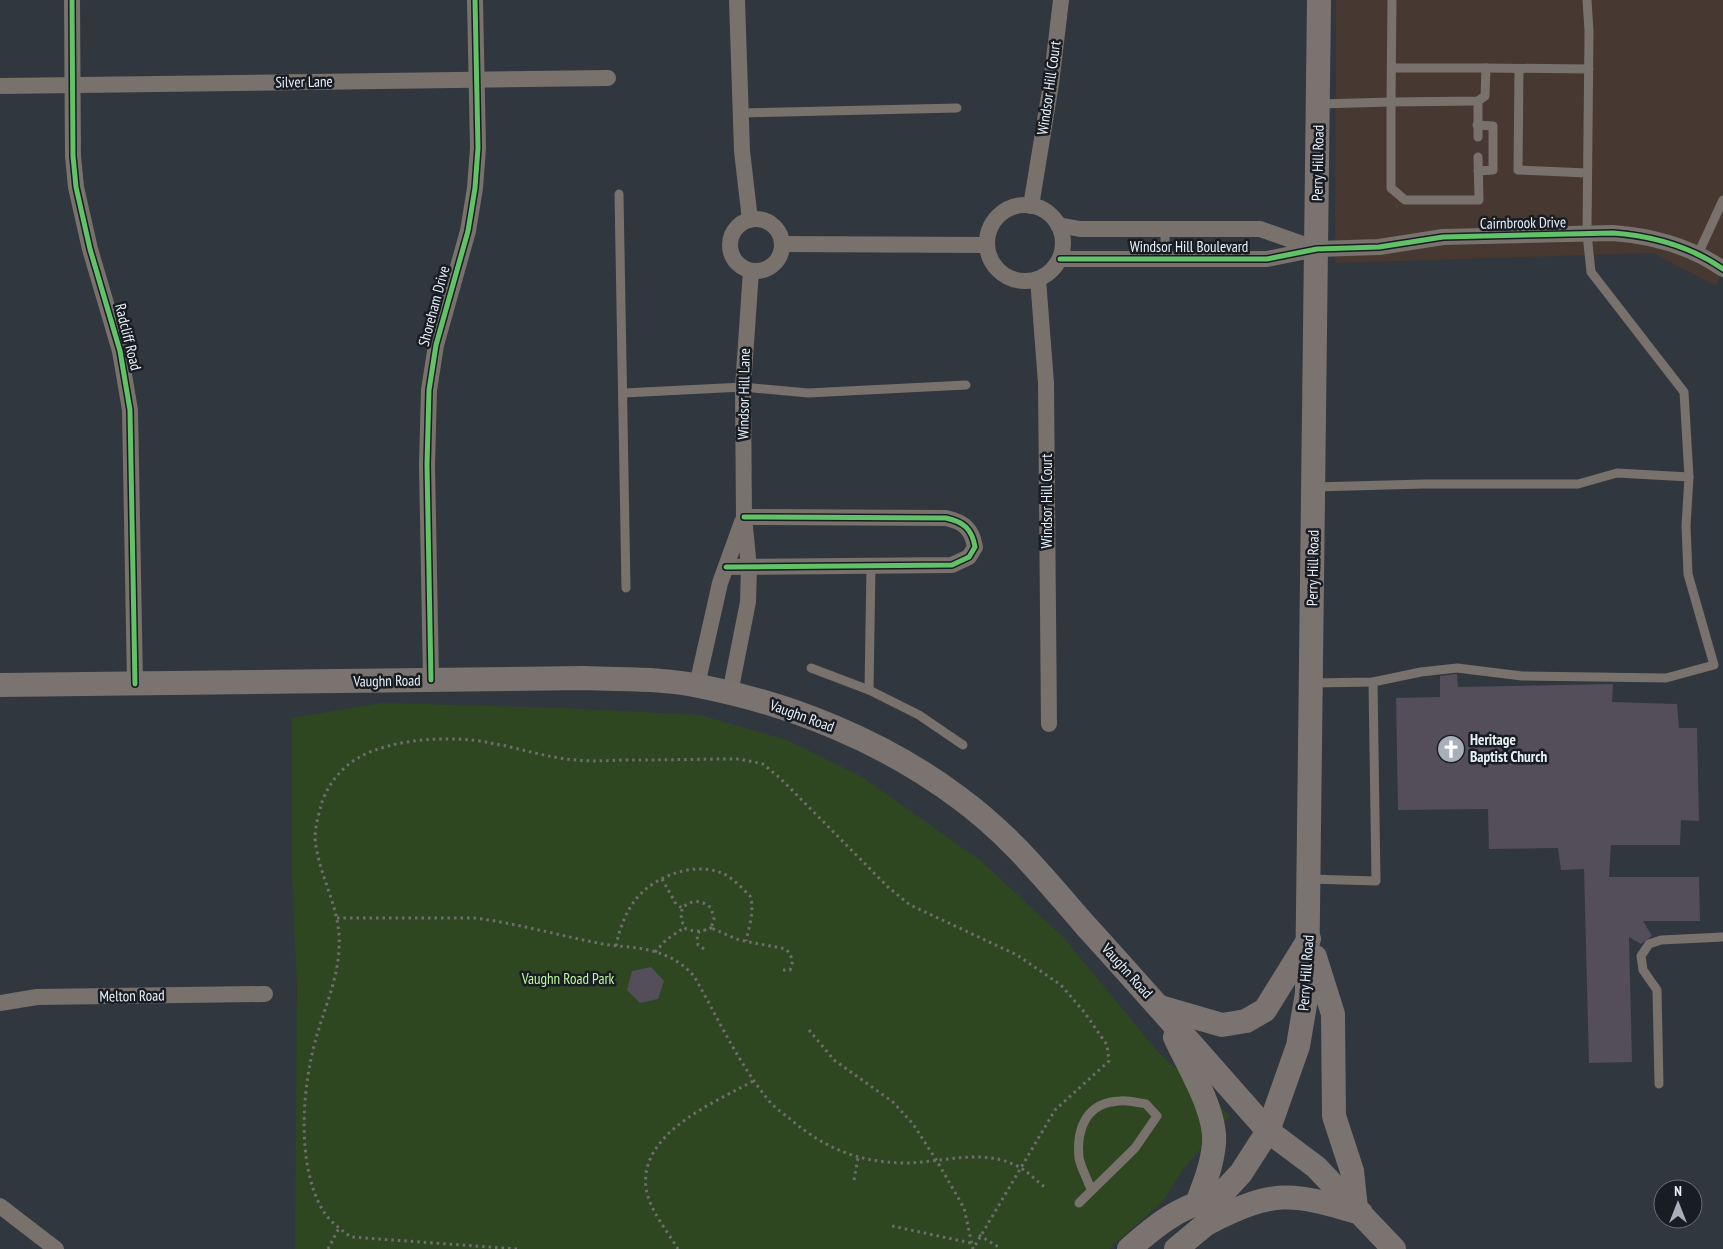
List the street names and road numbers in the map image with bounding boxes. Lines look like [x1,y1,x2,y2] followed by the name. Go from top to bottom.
[1033,40,1065,136] street label: Windsor Hill Court
[275,72,333,91] street label: Silver Lane
[1307,125,1328,201] street label: Perry Hill Road
[1480,212,1566,233] street label: Cairnbrook Drive
[1130,237,1248,256] street label: Windsor Hill Boulevard
[414,264,453,348] street label: Shoreham Drive
[111,301,146,372] street label: Radcliff Road
[733,348,754,440] street label: Windsor Hill Lane
[1037,454,1056,548] street label: Windsor Hill Court
[1302,530,1323,606] street label: Perry Hill Road
[352,670,421,691] street label: Vaughn Road
[766,695,837,736] street label: Vaughn Road
[1293,934,1318,1012] street label: Perry Hill Road
[1097,939,1157,1002] street label: Vaughn Road
[99,985,165,1006] street label: Melton Road

